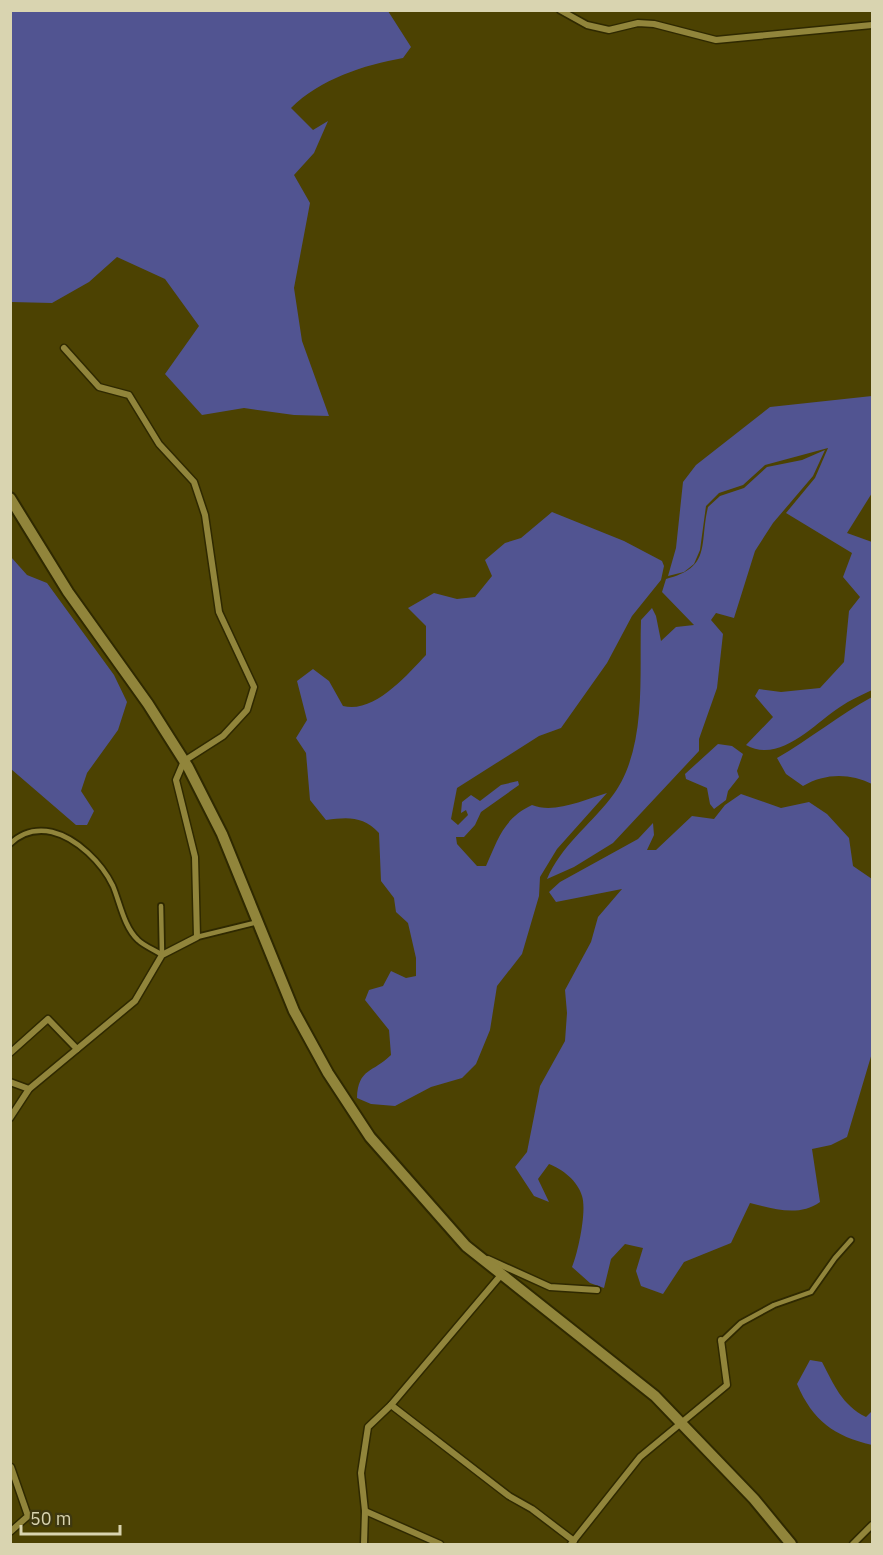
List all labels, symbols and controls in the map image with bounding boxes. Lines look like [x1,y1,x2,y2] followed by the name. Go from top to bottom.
[21,1498,120,1536] scale bar
[30,1507,72,1530] text: 50 m

